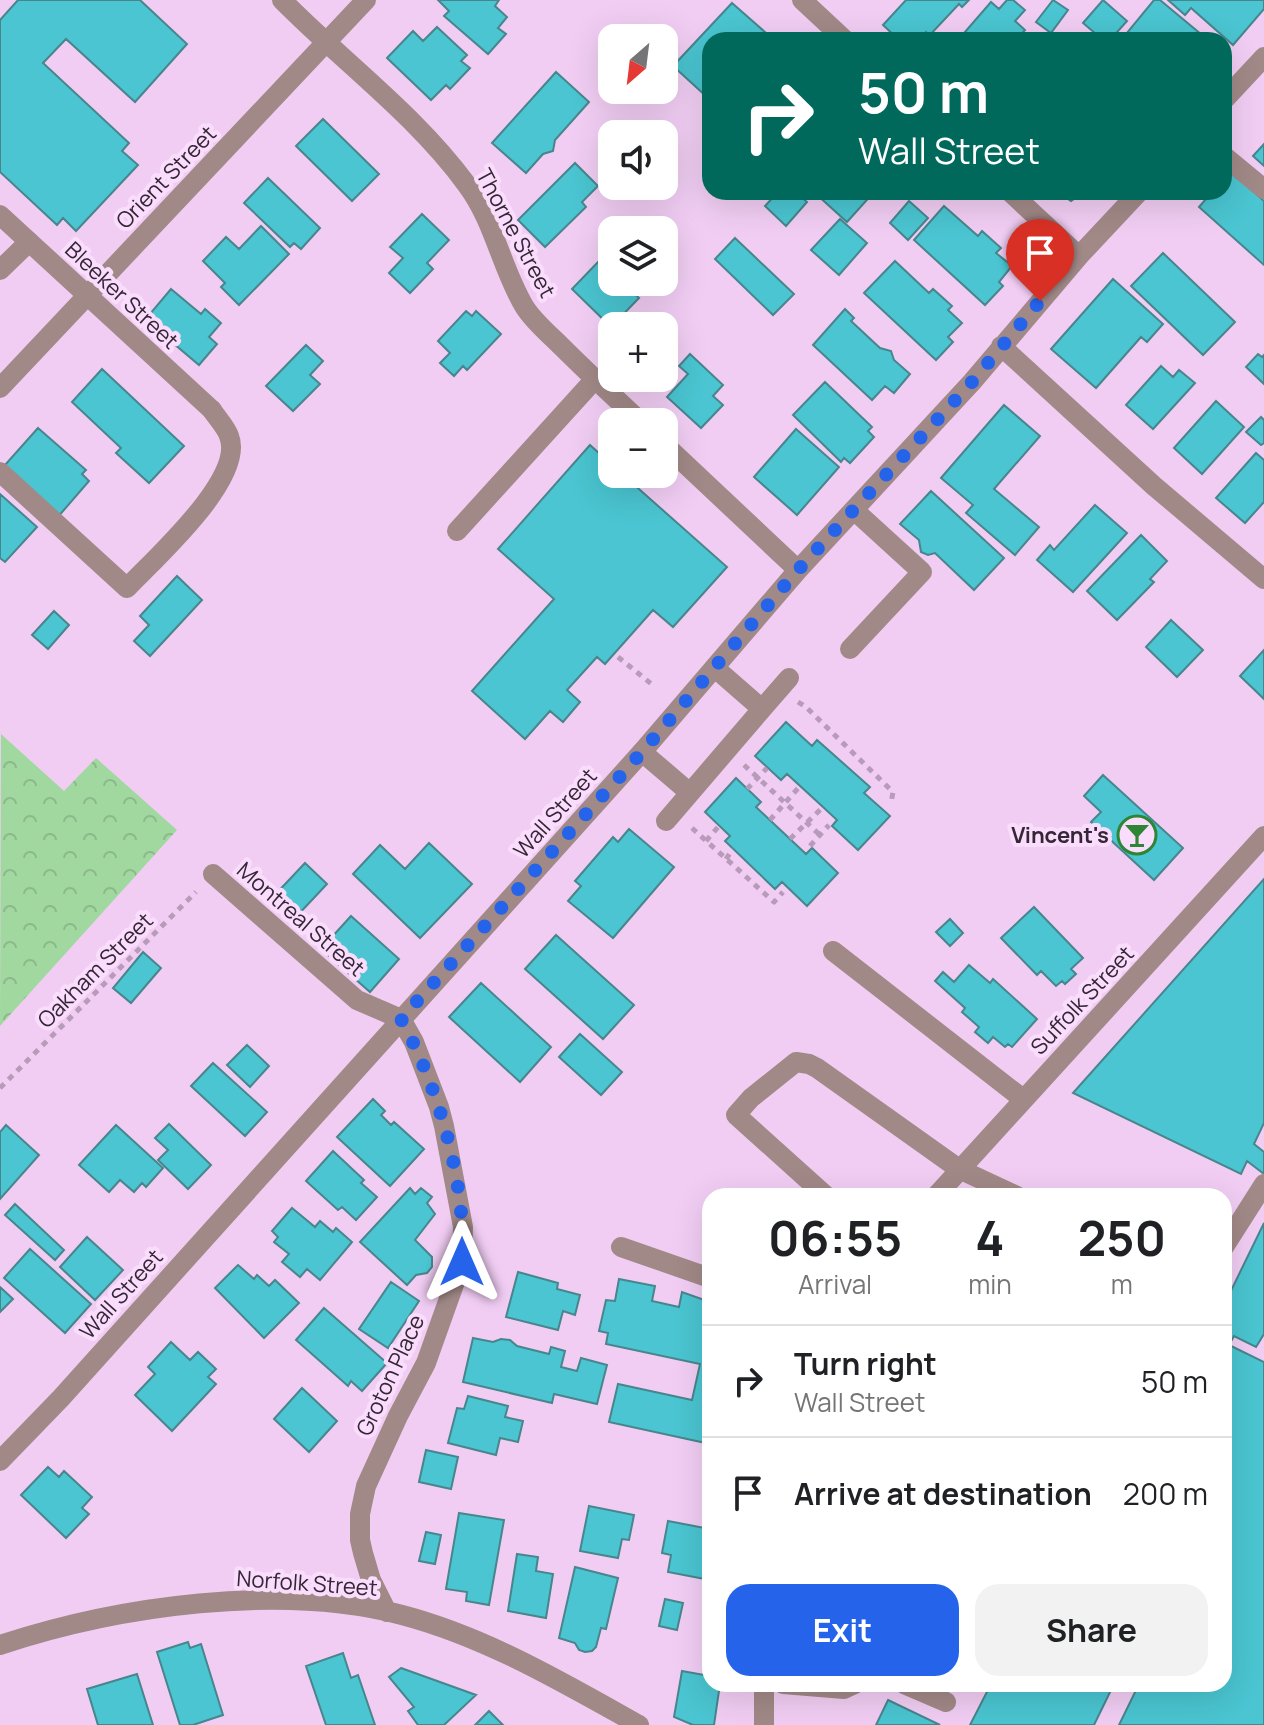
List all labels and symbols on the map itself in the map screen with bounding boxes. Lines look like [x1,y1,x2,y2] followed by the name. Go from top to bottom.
[598,24,678,104] north arrow
[109,119,223,235] street label: Orient Street
[469,163,563,303] street label: Thorne Street
[1006,219,1074,301] pin
[59,235,185,355] street label: Bleeker Street
[507,762,603,864] street label: Wall Street
[1116,814,1158,856] bar icon: Vincent's
[1011,820,1109,850] place label: Vincent's
[231,855,371,983] street label: Montreal Street
[31,906,159,1034] street label: Oakham Street
[1024,939,1140,1061] street label: Suffolk Street
[420,1220,504,1304] position arrow
[73,1243,169,1345] street label: Wall Street
[349,1309,431,1440] street label: Groton Place
[235,1563,379,1603] street label: Norfolk Street

